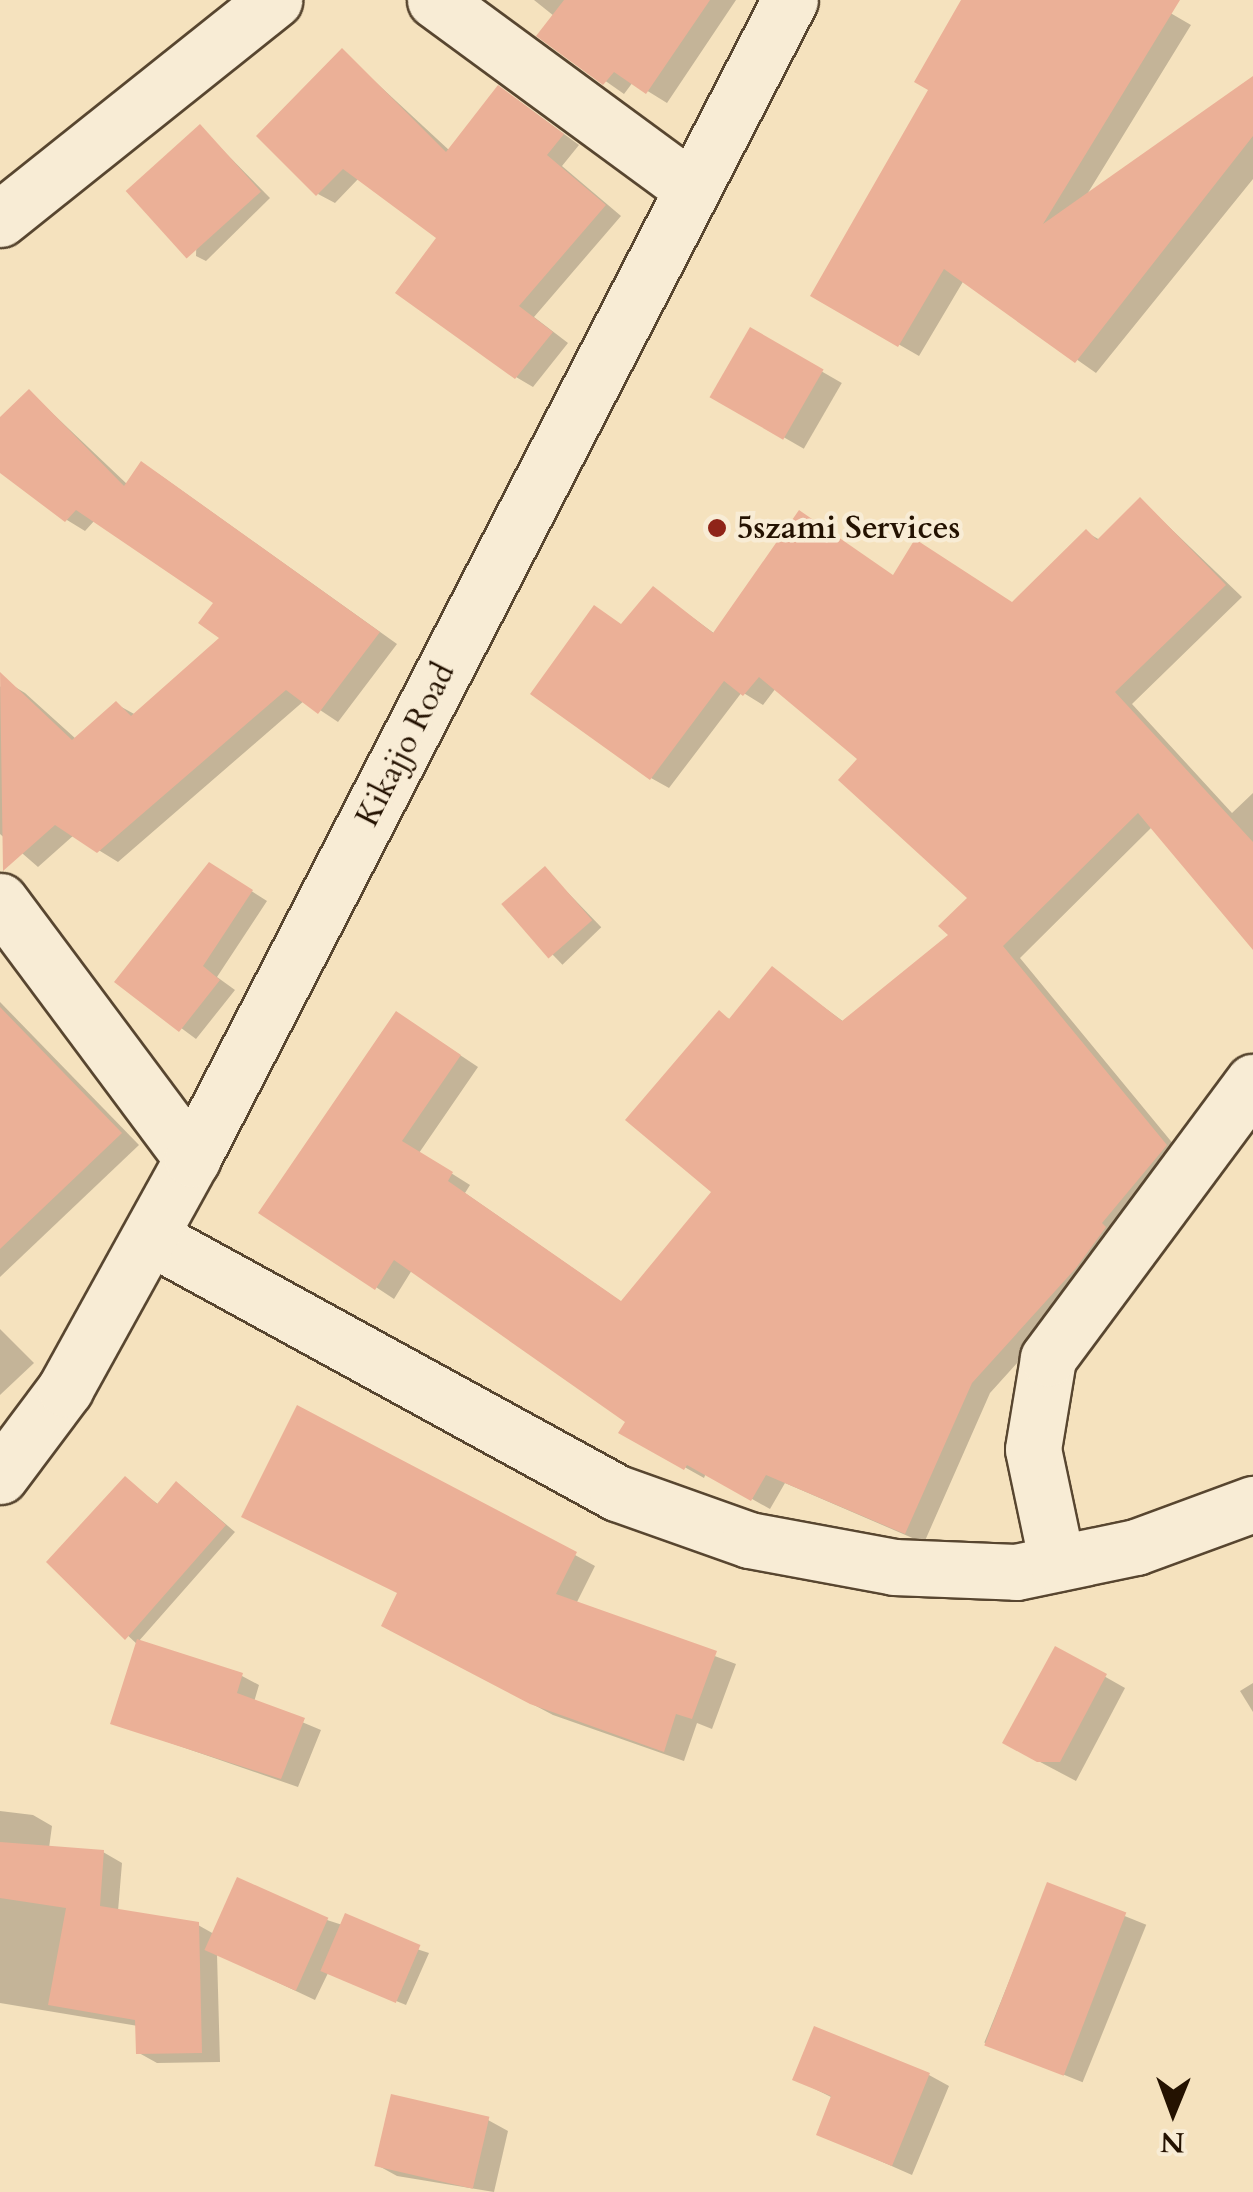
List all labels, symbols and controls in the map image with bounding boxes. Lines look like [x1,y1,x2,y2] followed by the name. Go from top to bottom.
[737,509,960,547] place label: 5szami Services
[706,517,728,539] marker: 5szami Services
[348,657,464,833] street label: Kikajjo Road
[1123,2062,1223,2162] north arrow
[1160,2123,1185,2161] text: N

